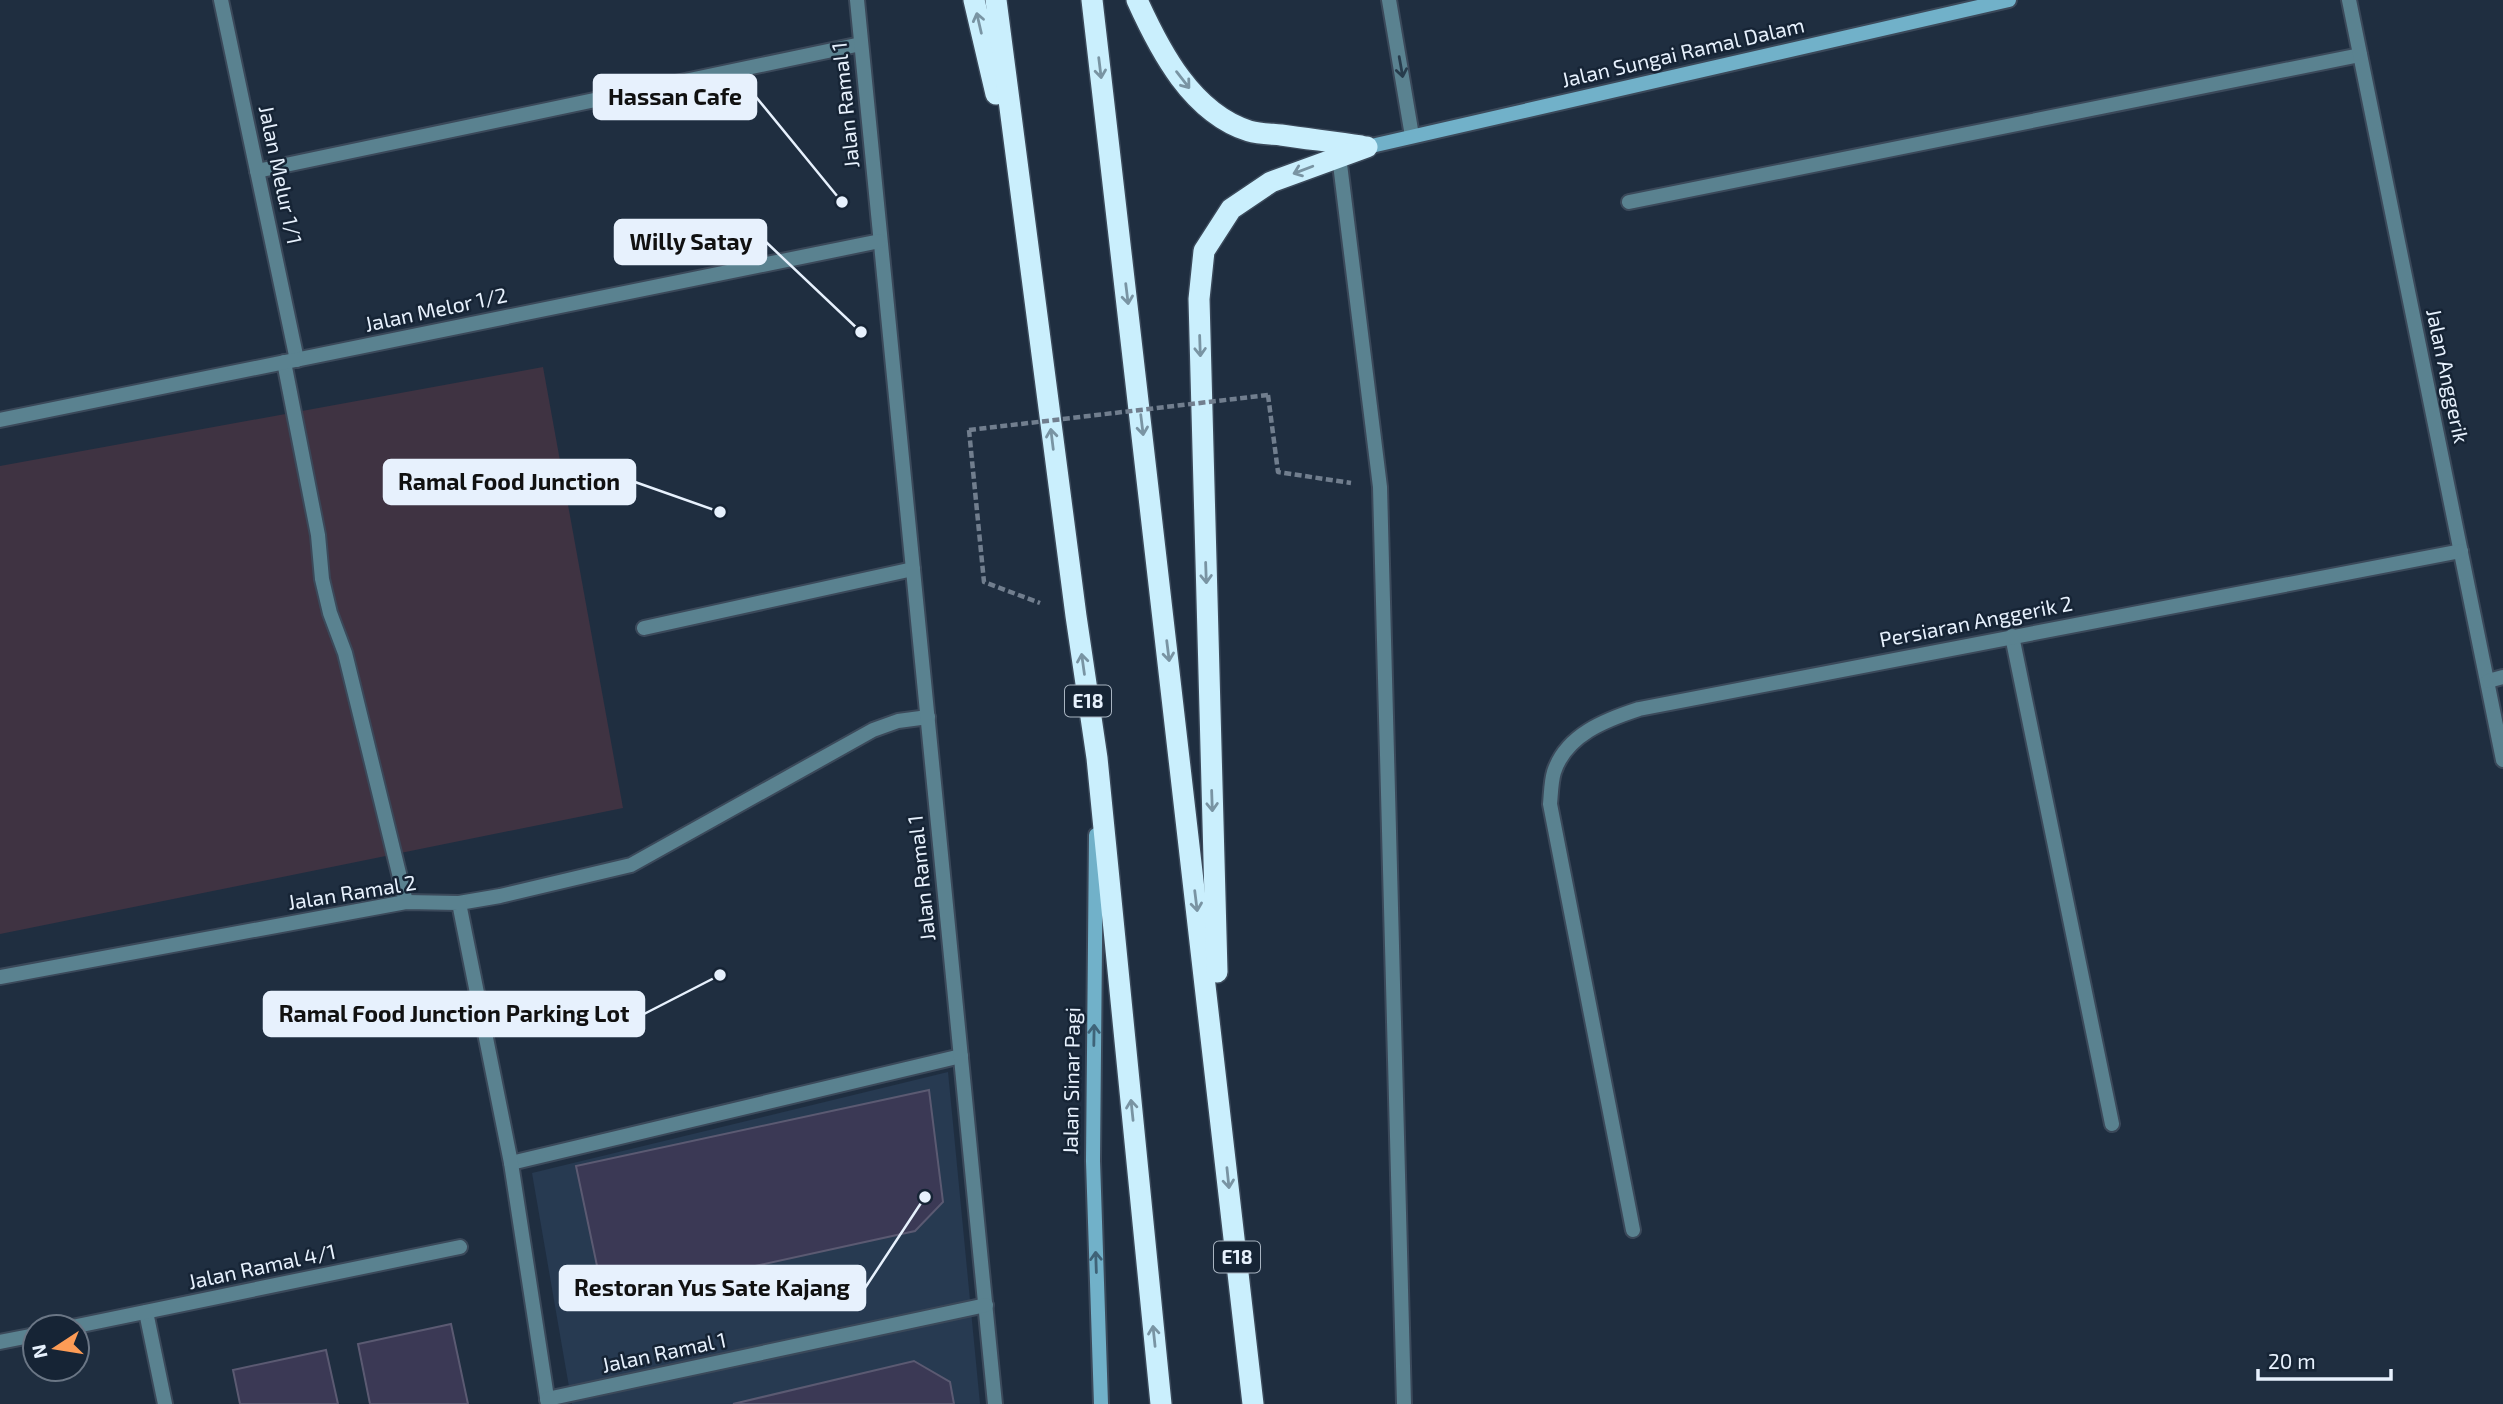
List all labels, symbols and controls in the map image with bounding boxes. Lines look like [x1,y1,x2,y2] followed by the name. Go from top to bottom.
[1559,11,1807,92] street label: Jalan Sungai Ramal Dalam
[972,12,986,35] one-way arrow
[825,41,864,169] street label: Jalan Ramal 1
[1395,55,1408,78] one-way arrow
[1094,56,1107,79] one-way arrow
[1175,70,1190,89] one-way arrow
[594,75,756,119] callout: Hassan Cafe
[608,82,742,110] text: Hassan Cafe
[255,103,308,246] street label: Jalan Melur 1/1
[1292,165,1314,177] one-way arrow
[615,220,766,264] callout: Willy Satay
[630,227,752,255] text: Willy Satay
[362,281,509,336] street label: Jalan Melor 1/2
[1120,282,1133,305] one-way arrow
[2422,306,2475,446] street label: Jalan Anggerik
[1193,334,1207,357] one-way arrow
[1135,413,1148,435] one-way arrow
[1046,428,1059,451] one-way arrow
[384,460,635,504] callout: Ramal Food Junction
[398,467,620,495] text: Ramal Food Junction
[1200,561,1213,584] one-way arrow
[1877,590,2074,652] street label: Persiaran Anggerik 2
[1161,639,1174,661] one-way arrow
[1076,654,1089,676] one-way arrow
[1065,686,1111,716] road number: E18
[1206,789,1219,812] one-way arrow
[901,814,940,942] street label: Jalan Ramal 1
[286,869,418,914] street label: Jalan Ramal 2
[1190,889,1203,912] one-way arrow
[264,992,644,1036] callout: Ramal Food Junction Parking Lot
[279,999,629,1027] text: Ramal Food Junction Parking Lot
[1057,1007,1084,1155] street label: Jalan Sinar Pagi
[1087,1024,1101,1047] one-way arrow
[1125,1099,1138,1121] one-way arrow
[1222,1167,1235,1189] one-way arrow
[186,1238,338,1293] street label: Jalan Ramal 4/1
[1214,1242,1260,1273] road number: E18
[1090,1251,1103,1274] one-way arrow
[560,1266,865,1310] callout: Restoran Yus Sate Kajang
[574,1273,851,1301] text: Restoran Yus Sate Kajang
[21,1313,91,1383] north arrow
[1147,1325,1160,1348] one-way arrow
[599,1326,728,1377] street label: Jalan Ramal 1
[2258,1338,2391,1382] scale bar
[26,1343,52,1361] text: N
[2268,1348,2316,1373] text: 20 m

